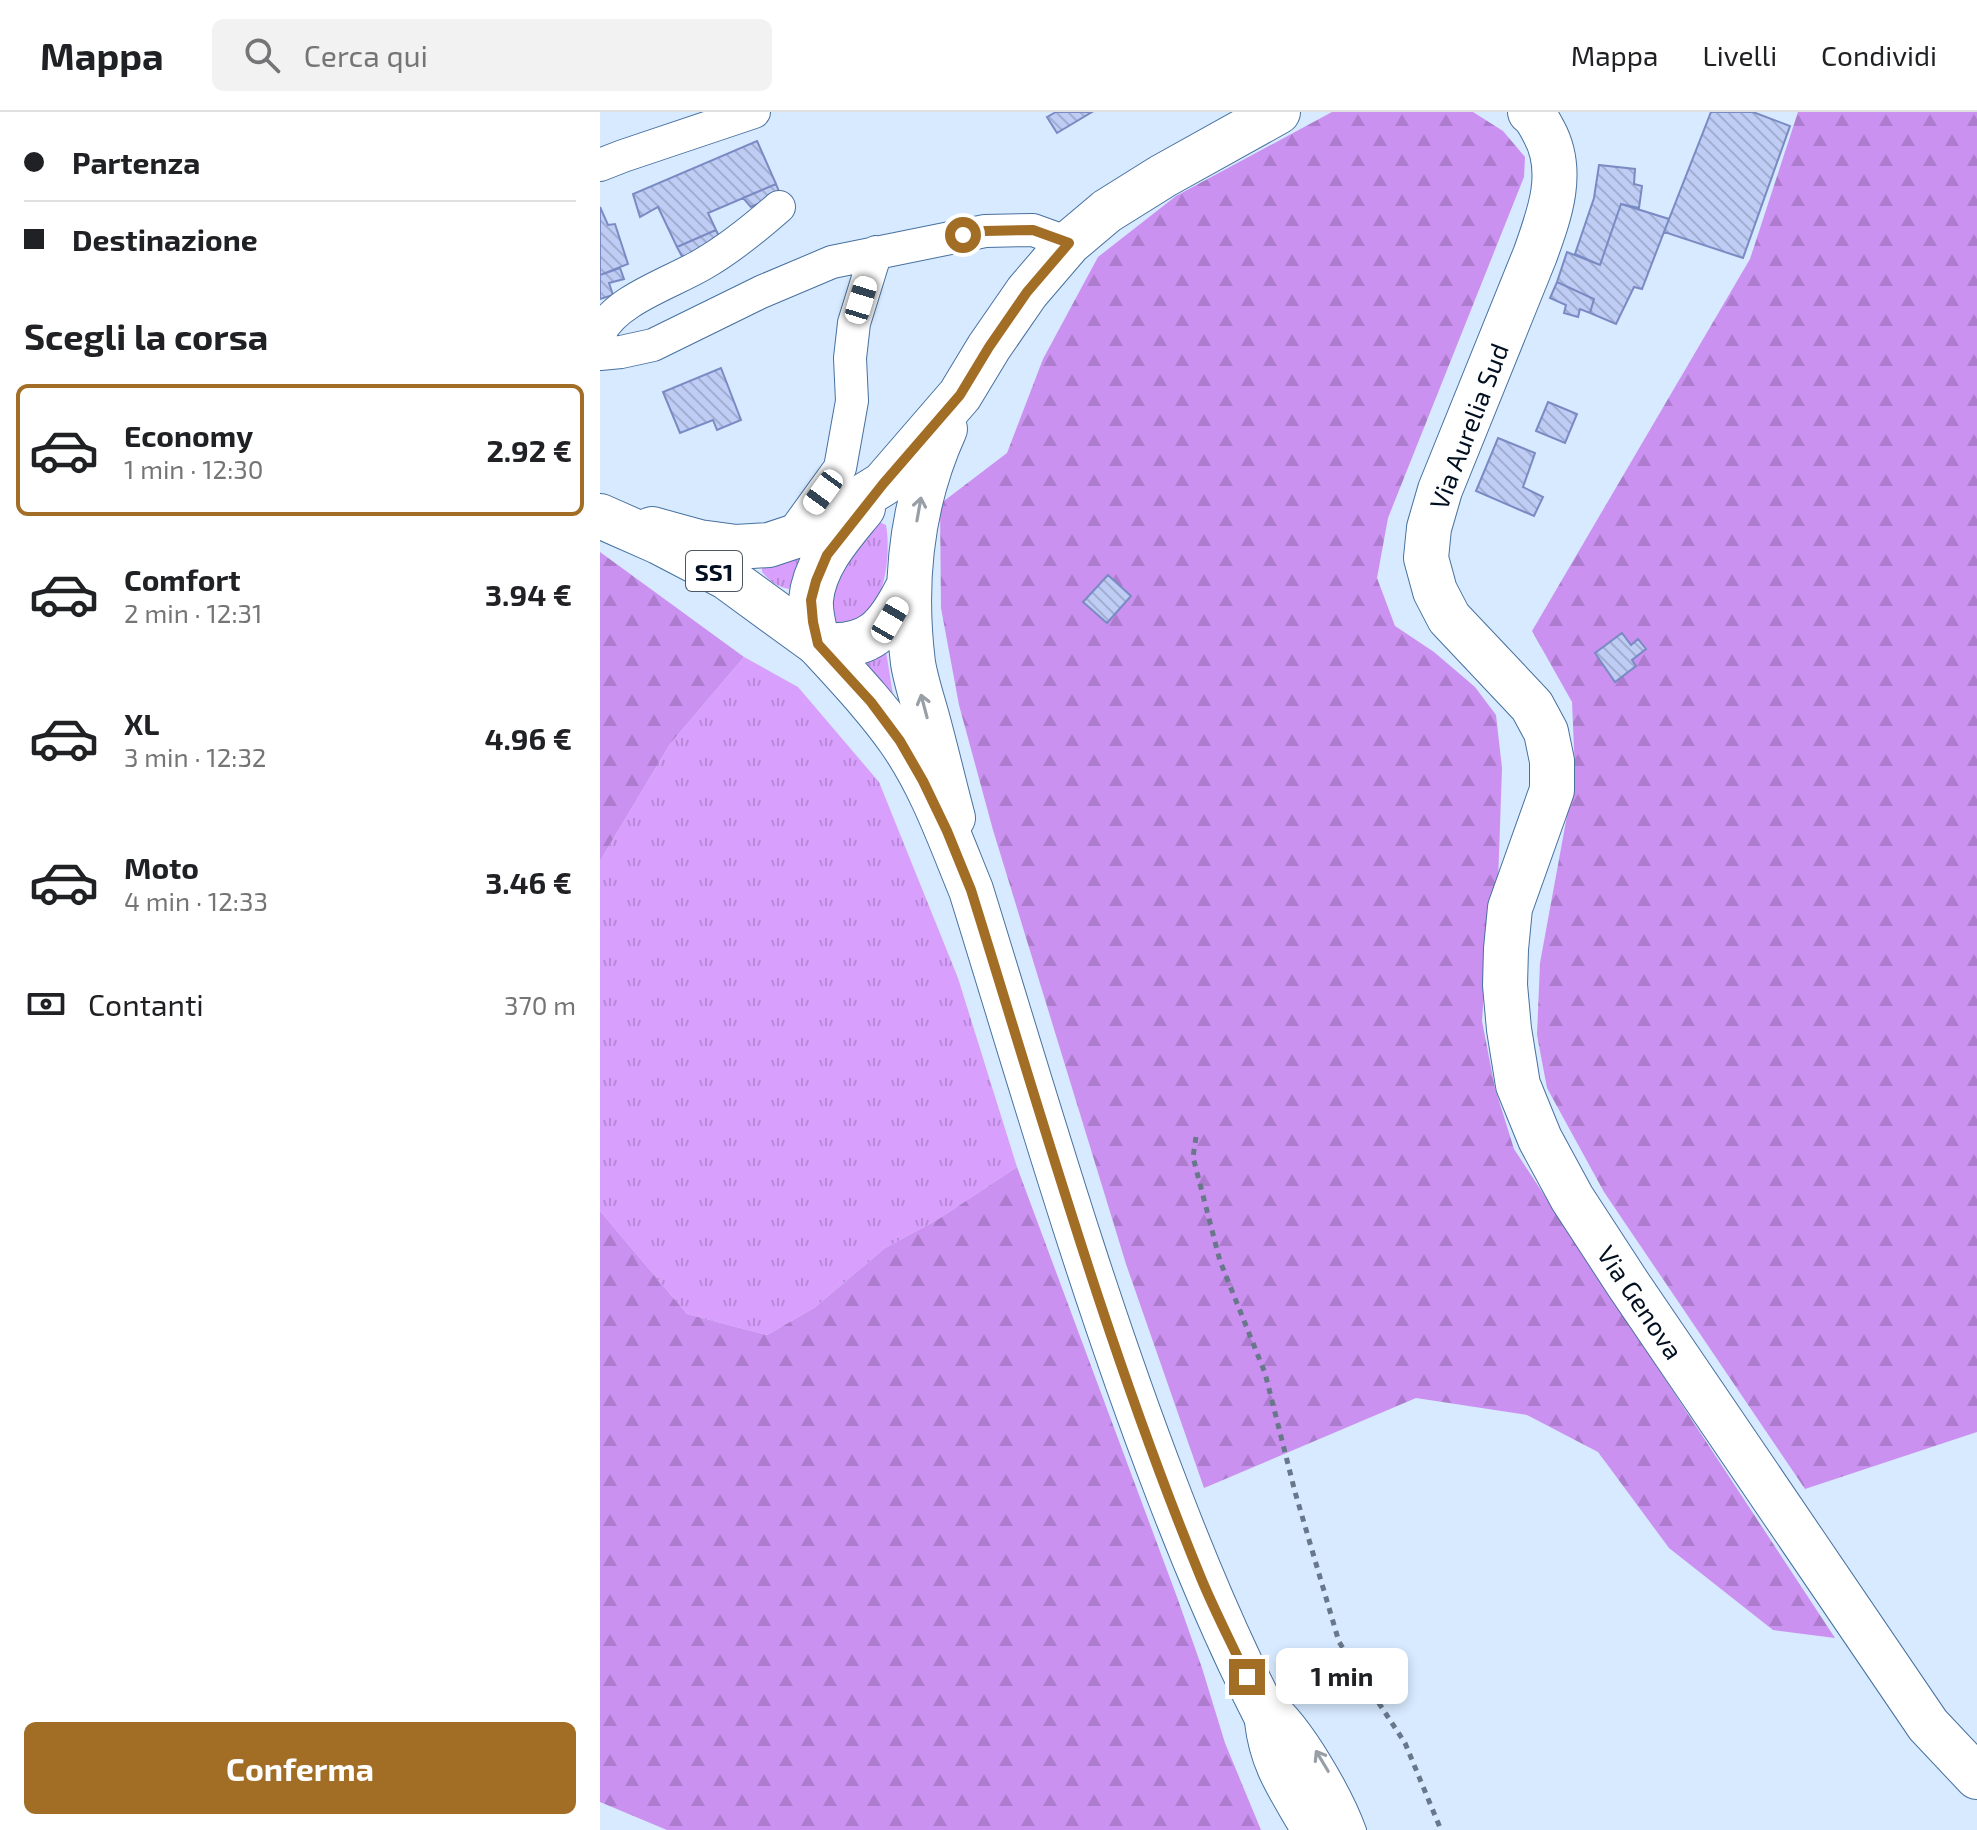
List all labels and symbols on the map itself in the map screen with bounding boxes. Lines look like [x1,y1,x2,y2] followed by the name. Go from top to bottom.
[945,217,981,253] route start
[843,274,879,326] car
[1422,339,1514,513] street label: Via Aurelia Sud
[799,466,847,518] car
[912,497,927,523] one-way arrow
[686,551,742,591] road number: SS1
[868,593,912,647] car
[916,693,931,719] one-way arrow
[1592,1239,1690,1365] street label: Via Genova
[1275,1649,1407,1705] callout: 1 min
[1229,1659,1265,1695] route end
[1314,1750,1330,1773] one-way arrow

